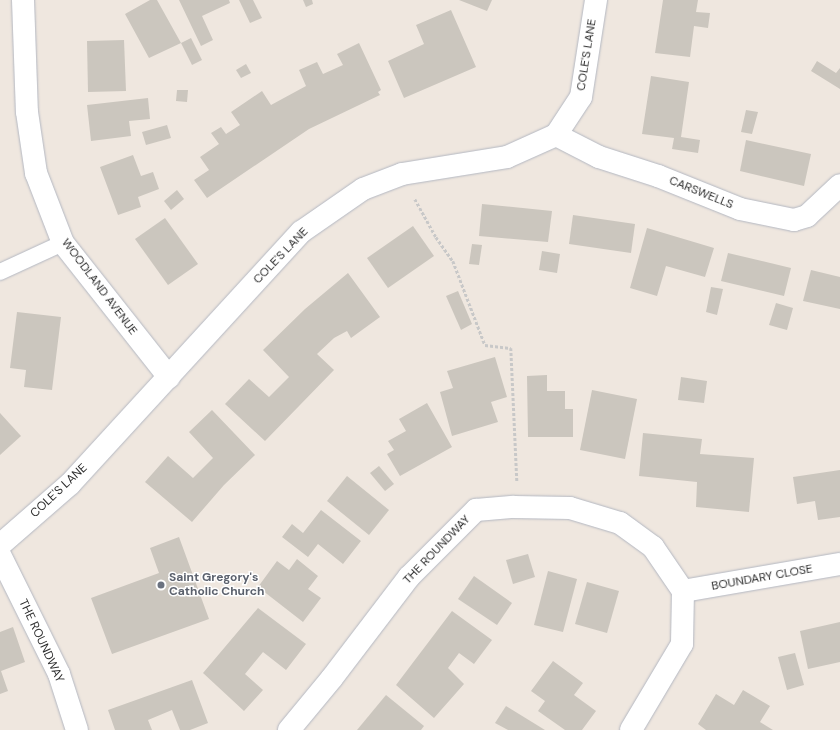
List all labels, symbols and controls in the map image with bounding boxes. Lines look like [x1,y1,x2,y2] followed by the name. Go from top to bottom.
[574,18,600,92] street label: COLE'S LANE
[667,174,735,212] street label: CARSWELLS
[251,225,311,287] street label: COLE'S LANE
[58,236,140,338] street label: WOODLAND AVENUE
[28,461,90,521] street label: COLE'S LANE
[400,513,474,587] street label: THE ROUNDWAY
[710,562,814,594] street label: BOUNDARY CLOSE
[169,571,265,599] place label: Saint Gregory's Catholic Church
[156,580,166,590] marker: Saint Gregory's Catholic Church
[15,597,67,685] street label: THE ROUNDWAY

